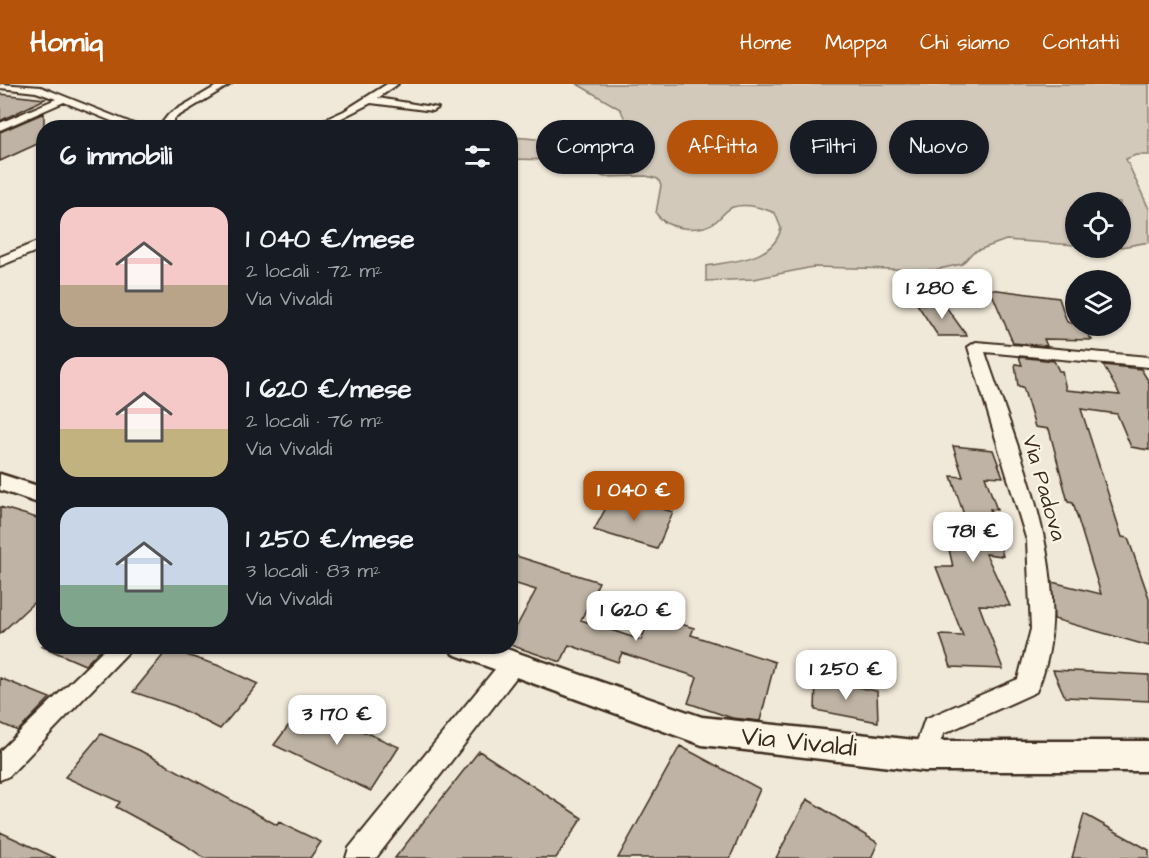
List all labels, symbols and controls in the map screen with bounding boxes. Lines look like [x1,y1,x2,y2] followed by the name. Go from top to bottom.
[30,23,103,62] text: Homiq
[740,28,792,57] text: Home
[825,28,887,57] text: Mappa
[920,28,1009,57] text: Chi siamo
[1042,28,1119,57] text: Contatti
[536,120,655,174] chip: Compra
[667,120,778,174] chip: Affitta
[790,120,877,174] chip: Filtri
[889,120,989,174] chip: Nuovo
[60,138,172,174] text: 6 immobili
[461,140,494,173] icon: filters
[1065,192,1131,336] map controls
[1065,192,1131,258] button: locate
[246,221,415,257] text: 1 040 €/mese
[108,231,180,303] icon: home
[246,257,383,285] text: 2 locali · 72 m²
[887,269,997,320] pin: 1 280 €
[1065,270,1131,336] button: layers
[906,274,978,302] text: 1 280 €
[246,285,332,313] text: Via Vivaldi
[246,371,412,407] text: 1 620 €/mese
[108,381,180,453] icon: home
[246,407,384,435] text: 2 locali · 76 m²
[1014,432,1074,544] street label: Via Padova
[246,435,332,463] text: Via Vivaldi
[579,471,689,522] pin: 1 040 €
[597,476,671,504] text: 1 040 €
[931,512,1015,563] pin: 781 €
[947,517,999,545] text: 781 €
[246,521,414,557] text: 1 250 €/mese
[108,531,180,603] icon: home
[246,557,381,585] text: 3 locali · 83 m²
[246,585,332,613] text: Via Vivaldi
[581,591,691,642] pin: 1 620 €
[600,596,672,624] text: 1 620 €
[791,650,901,701] pin: 1 250 €
[810,655,882,683] text: 1 250 €
[282,695,392,746] pin: 3 170 €
[302,700,372,728] text: 3 170 €
[739,717,859,767] street label: Via Vivaldi

